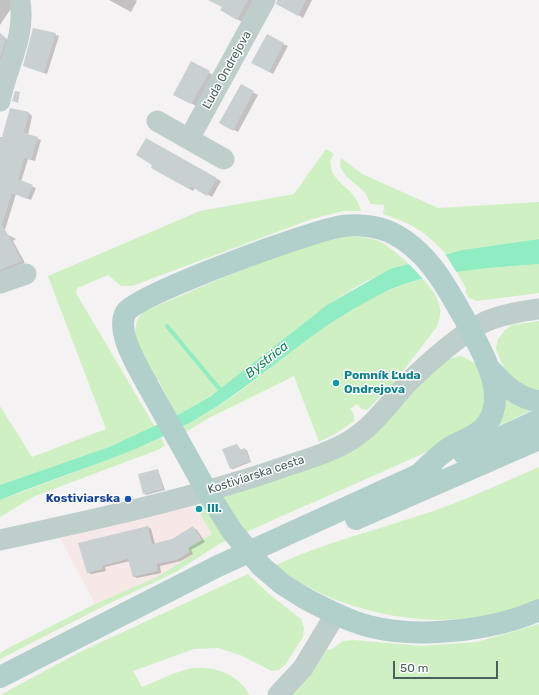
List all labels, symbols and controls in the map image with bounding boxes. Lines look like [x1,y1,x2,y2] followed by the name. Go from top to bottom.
[200,28,254,112] street label: Ľuda Ondrejova
[242,338,292,382] water label: Bystrica
[344,369,421,397] place label: Pomník Ľuda Ondrejova
[331,378,341,388] marker: Pomník Ľuda Ondrejova
[206,453,306,497] street label: Kostiviarska cesta
[46,492,120,506] place label: Kostiviarska
[123,494,133,504] marker: Kostiviarska
[207,502,222,516] place label: III.
[194,504,204,514] marker: III.
[395,653,500,679] scale bar
[400,661,428,675] text: 50 m

